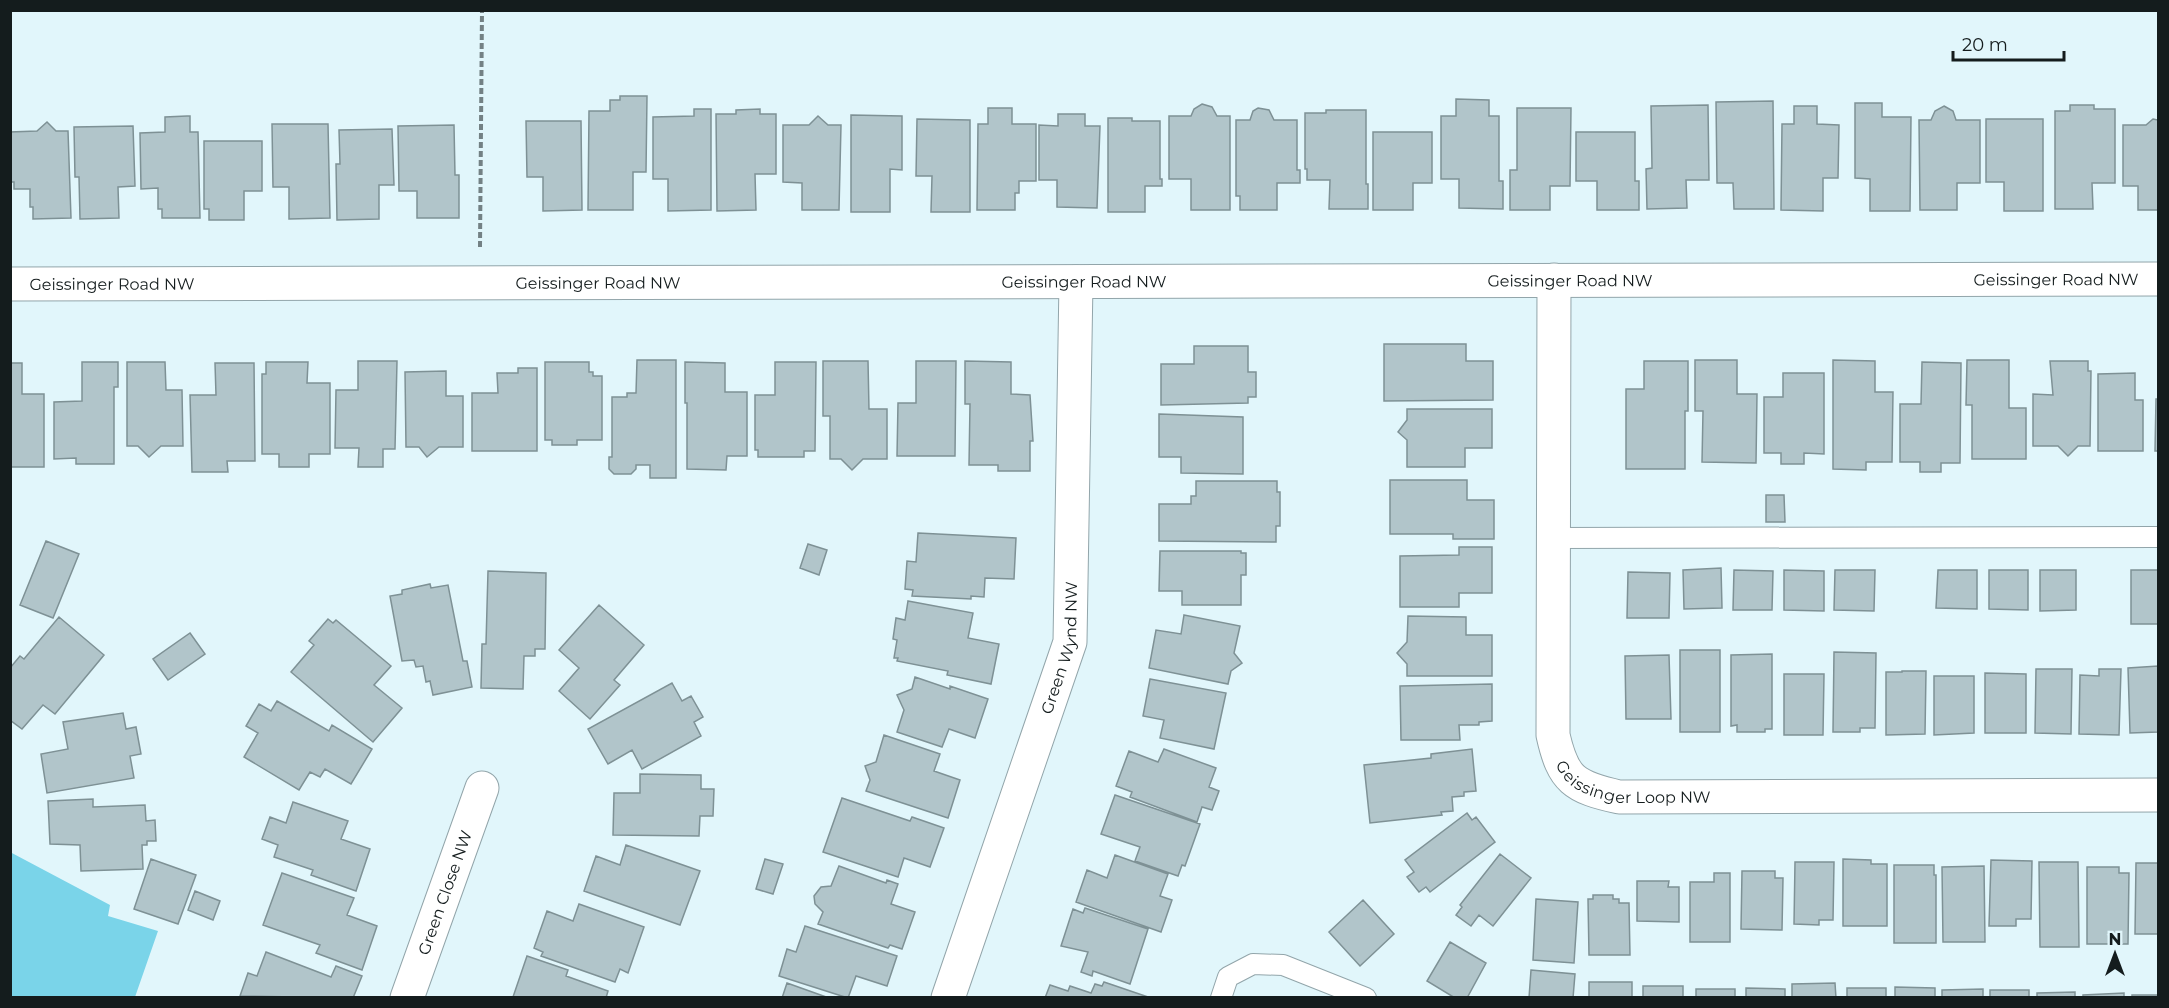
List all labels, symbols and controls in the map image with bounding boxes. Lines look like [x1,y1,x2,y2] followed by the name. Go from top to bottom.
[1953,24,2064,62] scale bar
[1962,34,2008,56] text: 20 m
[1973,270,2139,289] street label: Geissinger Road NW
[1487,271,1653,290] street label: Geissinger Road NW
[1001,272,1167,291] street label: Geissinger Road NW
[515,273,681,292] street label: Geissinger Road NW
[29,274,195,293] street label: Geissinger Road NW
[1037,581,1081,716] street label: Green Wynd NW
[1552,757,1711,807] street label: Geissinger Loop NW
[414,827,476,957] street label: Green Close NW
[2085,924,2145,984] north arrow
[2109,930,2121,949] text: N

